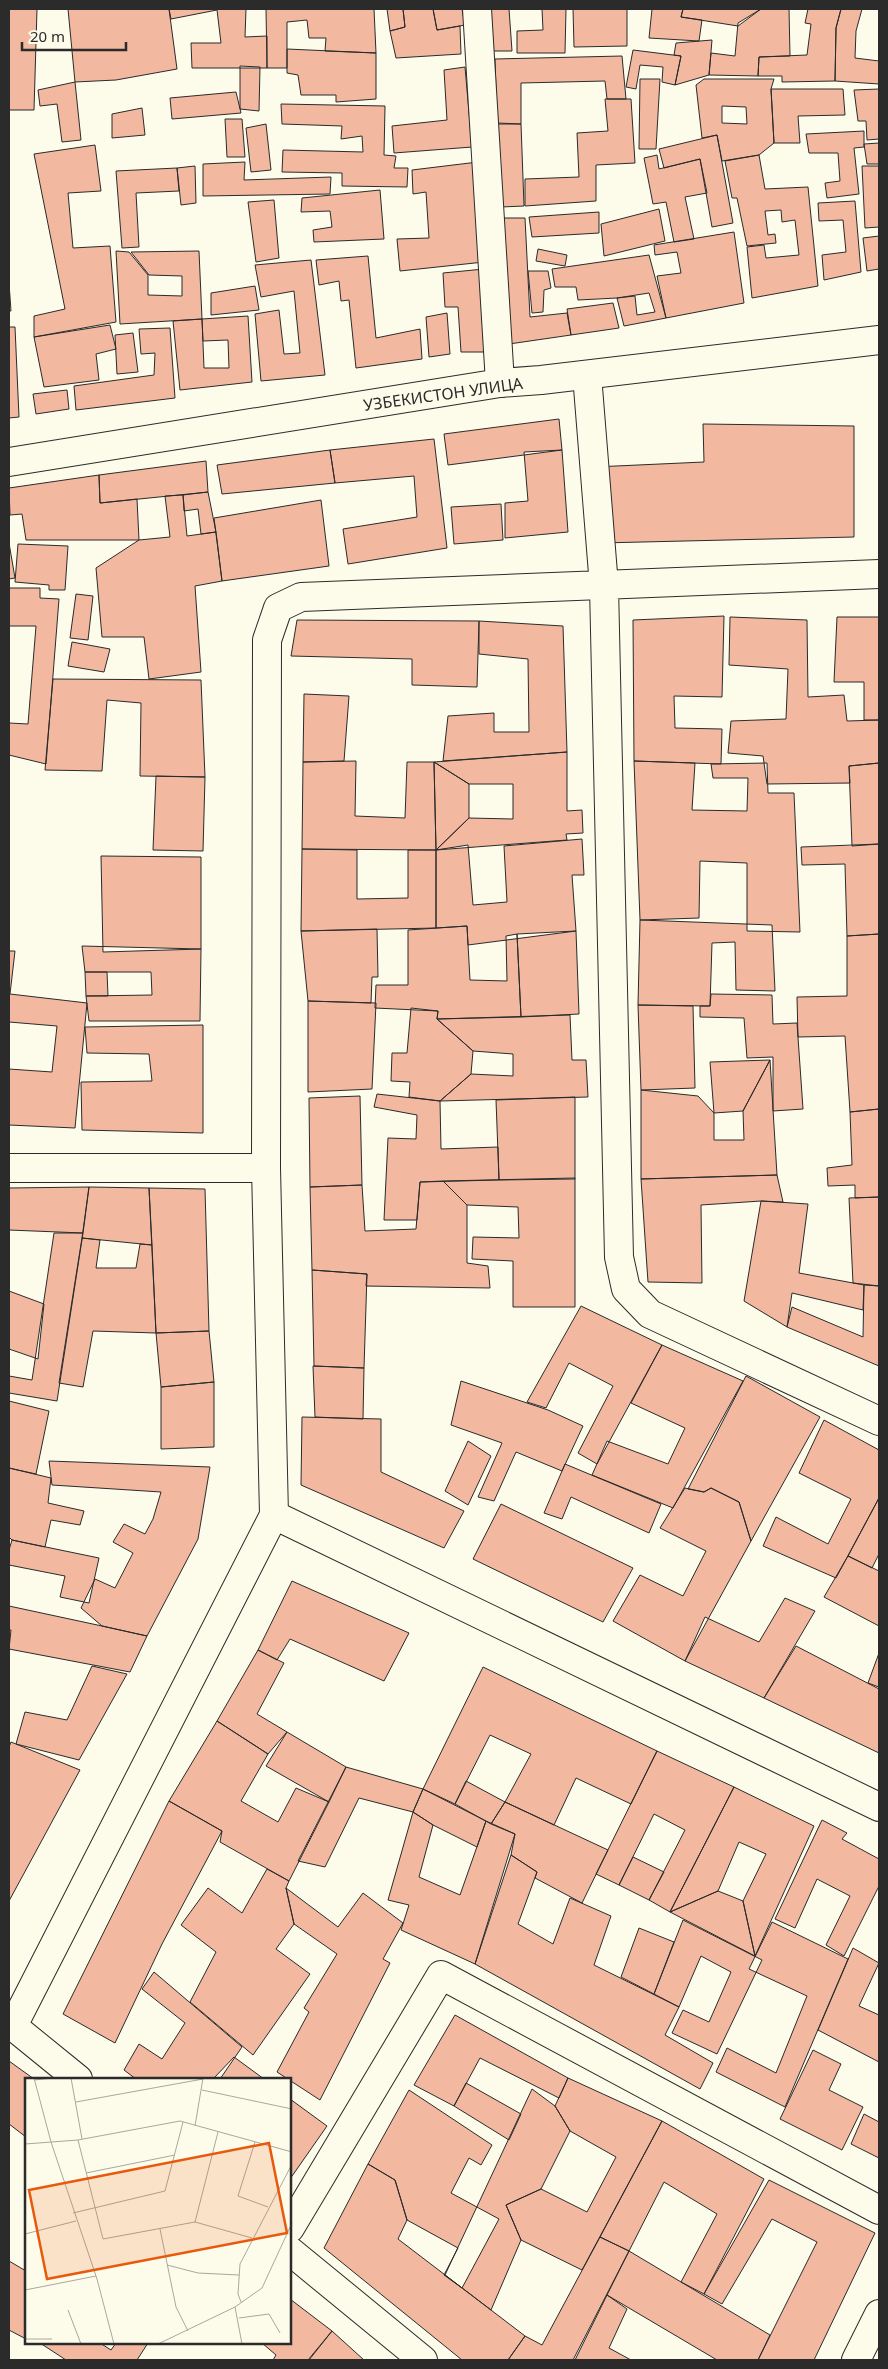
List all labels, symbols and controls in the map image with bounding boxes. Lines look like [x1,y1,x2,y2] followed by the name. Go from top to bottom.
[22,20,126,52] scale bar
[30,26,65,46] text: 20 m
[362,372,525,416] street label: УЗБЕКИСТОН УЛИЦА
[25,2078,291,2344] inset map

